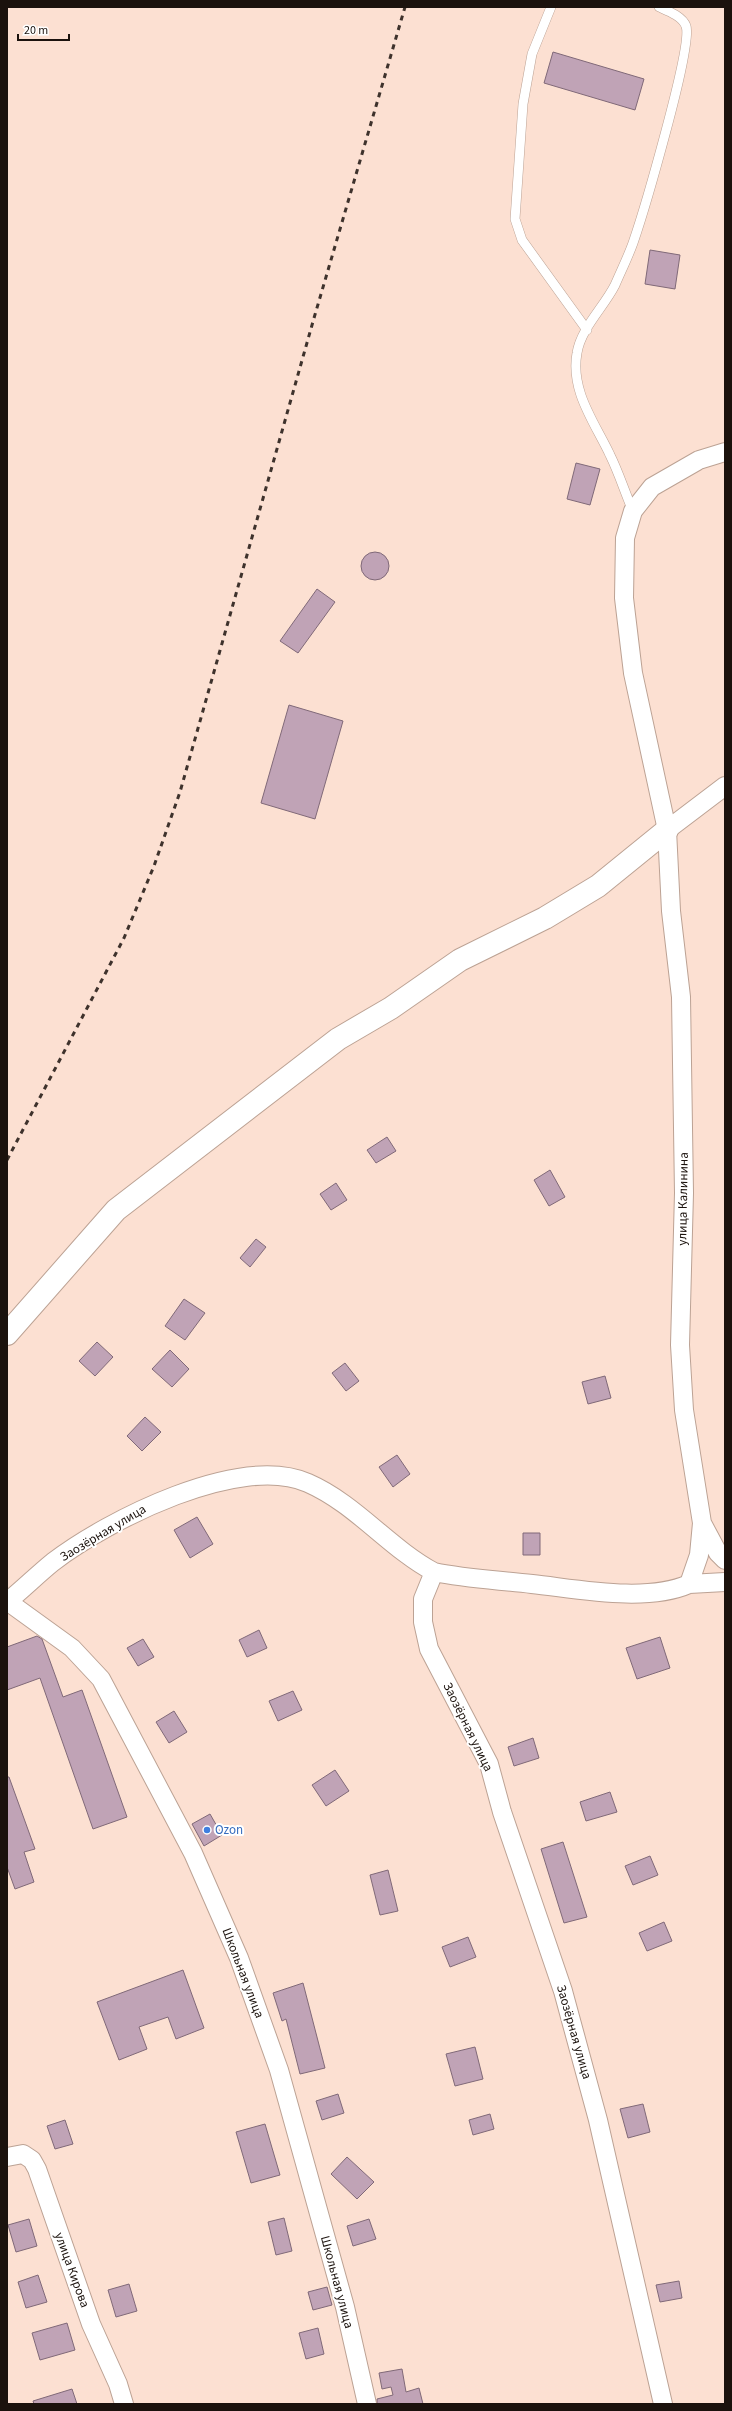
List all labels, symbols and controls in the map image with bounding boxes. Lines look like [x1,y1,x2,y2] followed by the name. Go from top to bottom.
[18,16,69,42] scale bar
[24,22,48,39] text: 20 m
[673,1152,693,1246] street label: улица Калинина
[57,1500,149,1566] street label: Заозёрная улица
[439,1679,497,1775] street label: Заозёрная улица
[215,1821,243,1839] place label: Ozon
[202,1825,212,1835] marker: Ozon
[218,1925,268,2021] street label: Школьная улица
[552,1983,596,2081] street label: Заозёрная улица
[50,2230,94,2310] street label: улица Кирова
[316,2234,358,2330] street label: Школьная улица

